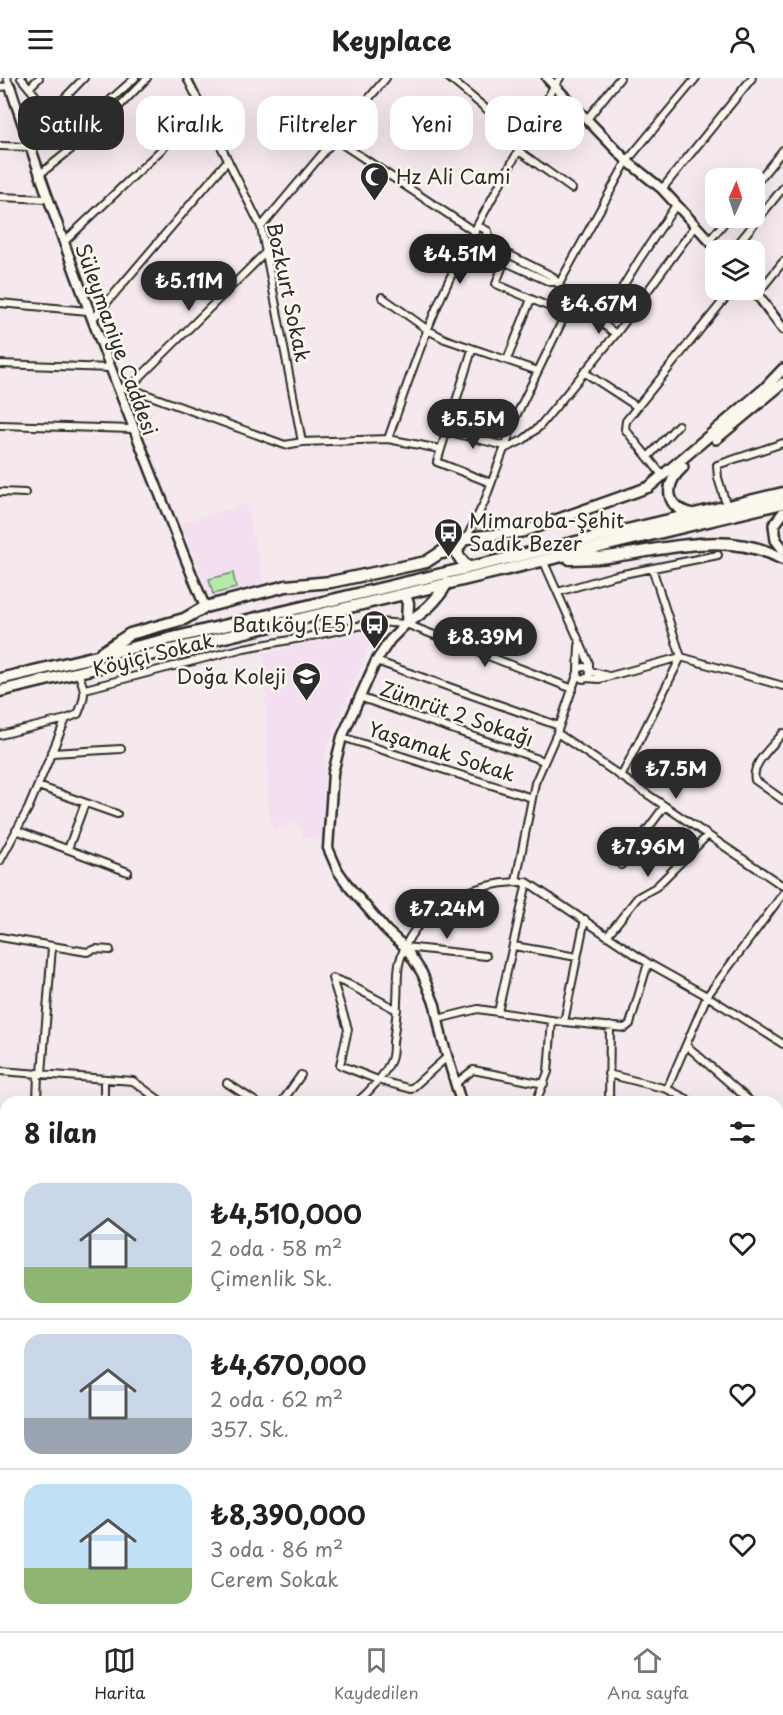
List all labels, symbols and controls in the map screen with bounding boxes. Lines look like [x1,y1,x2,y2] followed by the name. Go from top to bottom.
[331,19,452,60] text: Keyplace
[24,23,57,56] icon: menu
[726,23,759,56] icon: person
[18,96,124,150] chip: Satılık
[136,96,245,150] chip: Kiralık
[257,96,378,150] chip: Filtreler
[390,96,473,150] chip: Yeni
[485,96,584,150] chip: Daire
[359,160,391,202] mosque icon: Hz Ali Cami
[396,161,511,191] place label: Hz Ali Cami
[705,168,765,228] north arrow
[705,168,765,300] map controls
[260,219,318,365] street label: Bozkurt Sokak
[411,234,509,285] pin: ₺4.51M
[423,238,497,268] text: ₺4.51M
[68,239,166,439] street label: Süleymaniye Caddesi
[705,240,765,300] button: layers
[140,261,238,312] pin: ₺5.11M
[155,265,223,295] text: ₺5.11M
[550,284,648,335] pin: ₺4.67M
[561,288,637,318] text: ₺4.67M
[431,399,515,450] pin: ₺5.5M
[441,403,505,433] text: ₺5.5M
[469,505,624,558] place label: Mimaroba-Şehit Sadık Bezer
[432,516,464,558] bus stop icon: Mimaroba-Şehit Sadık Bezer
[359,608,391,650] bus stop icon: Batıköy (E5)
[232,609,354,639] place label: Batıköy (E5)
[436,617,534,668] pin: ₺8.39M
[447,621,523,651] text: ₺8.39M
[89,625,217,683] street label: Köyiçi Sokak
[291,660,323,702] school or university icon: Doğa Koleji
[177,661,286,691] place label: Doğa Koleji
[376,673,538,753] street label: Zümrüt 2 Sokağı
[365,713,519,789] street label: Yaşamak Sokak
[634,749,718,800] pin: ₺7.5M
[645,753,707,783] text: ₺7.5M
[599,827,697,878] pin: ₺7.96M
[611,831,685,861] text: ₺7.96M
[398,889,496,940] pin: ₺7.24M
[409,893,485,923] text: ₺7.24M
[24,1113,97,1152] text: 8 ilan
[726,1116,759,1149] icon: filters
[210,1194,362,1233] text: ₺4,510,000
[72,1207,144,1279] icon: home
[726,1227,759,1260] icon: heart
[210,1233,342,1263] text: 2 oda · 58 m²
[210,1263,332,1293] text: Çimenlik Sk.
[210,1345,367,1384] text: ₺4,670,000
[72,1358,144,1430] icon: home
[726,1378,759,1411] icon: heart
[210,1384,343,1414] text: 2 oda · 62 m²
[210,1414,289,1444] text: 357. Sk.
[210,1495,366,1534] text: ₺8,390,000
[72,1508,144,1580] icon: home
[726,1528,759,1561] icon: heart
[210,1534,343,1564] text: 3 oda · 86 m²
[210,1564,339,1594] text: Cerem Sokak
[94,1644,145,1704] tab: Harita
[334,1644,419,1704] tab: Kaydedilen
[607,1644,689,1704] tab: Ana sayfa

